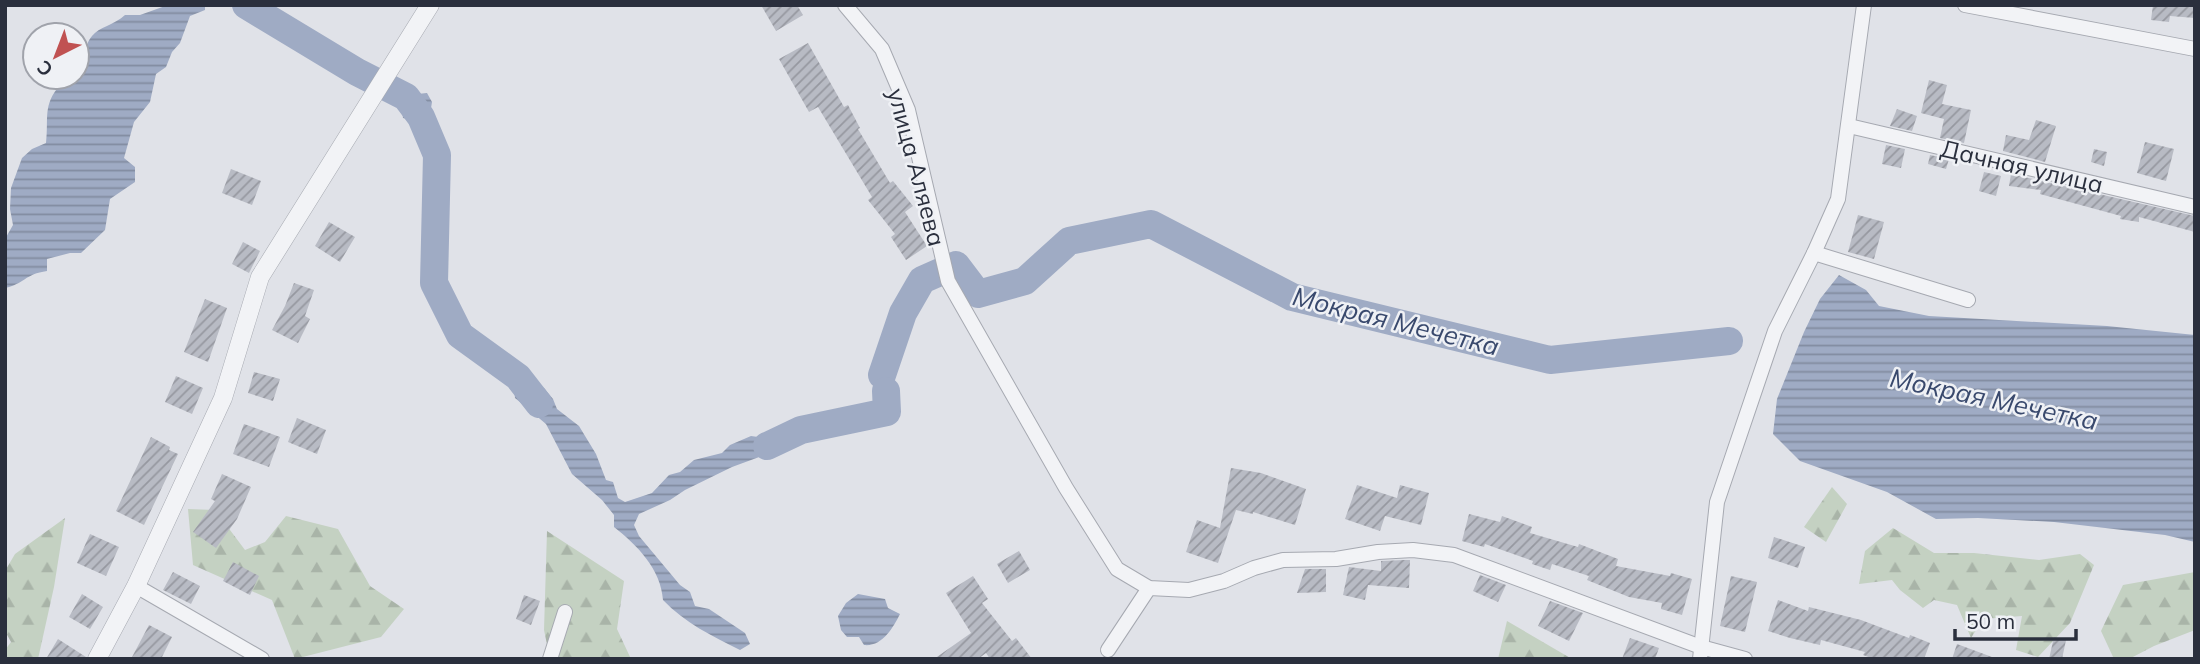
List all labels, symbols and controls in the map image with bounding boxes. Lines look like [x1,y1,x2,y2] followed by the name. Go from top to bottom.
[21,21,91,91] north arrow
[32,55,57,82] text: С
[881,85,953,249] street label: улица Аляева
[1938,133,2106,199] street label: Дачная улица
[1289,279,1503,363] water label: Мокрая Мечетка
[1887,361,2101,437] water label: Мокрая Мечетка
[1955,598,2076,642] scale bar
[1966,608,2015,634] text: 50 m

